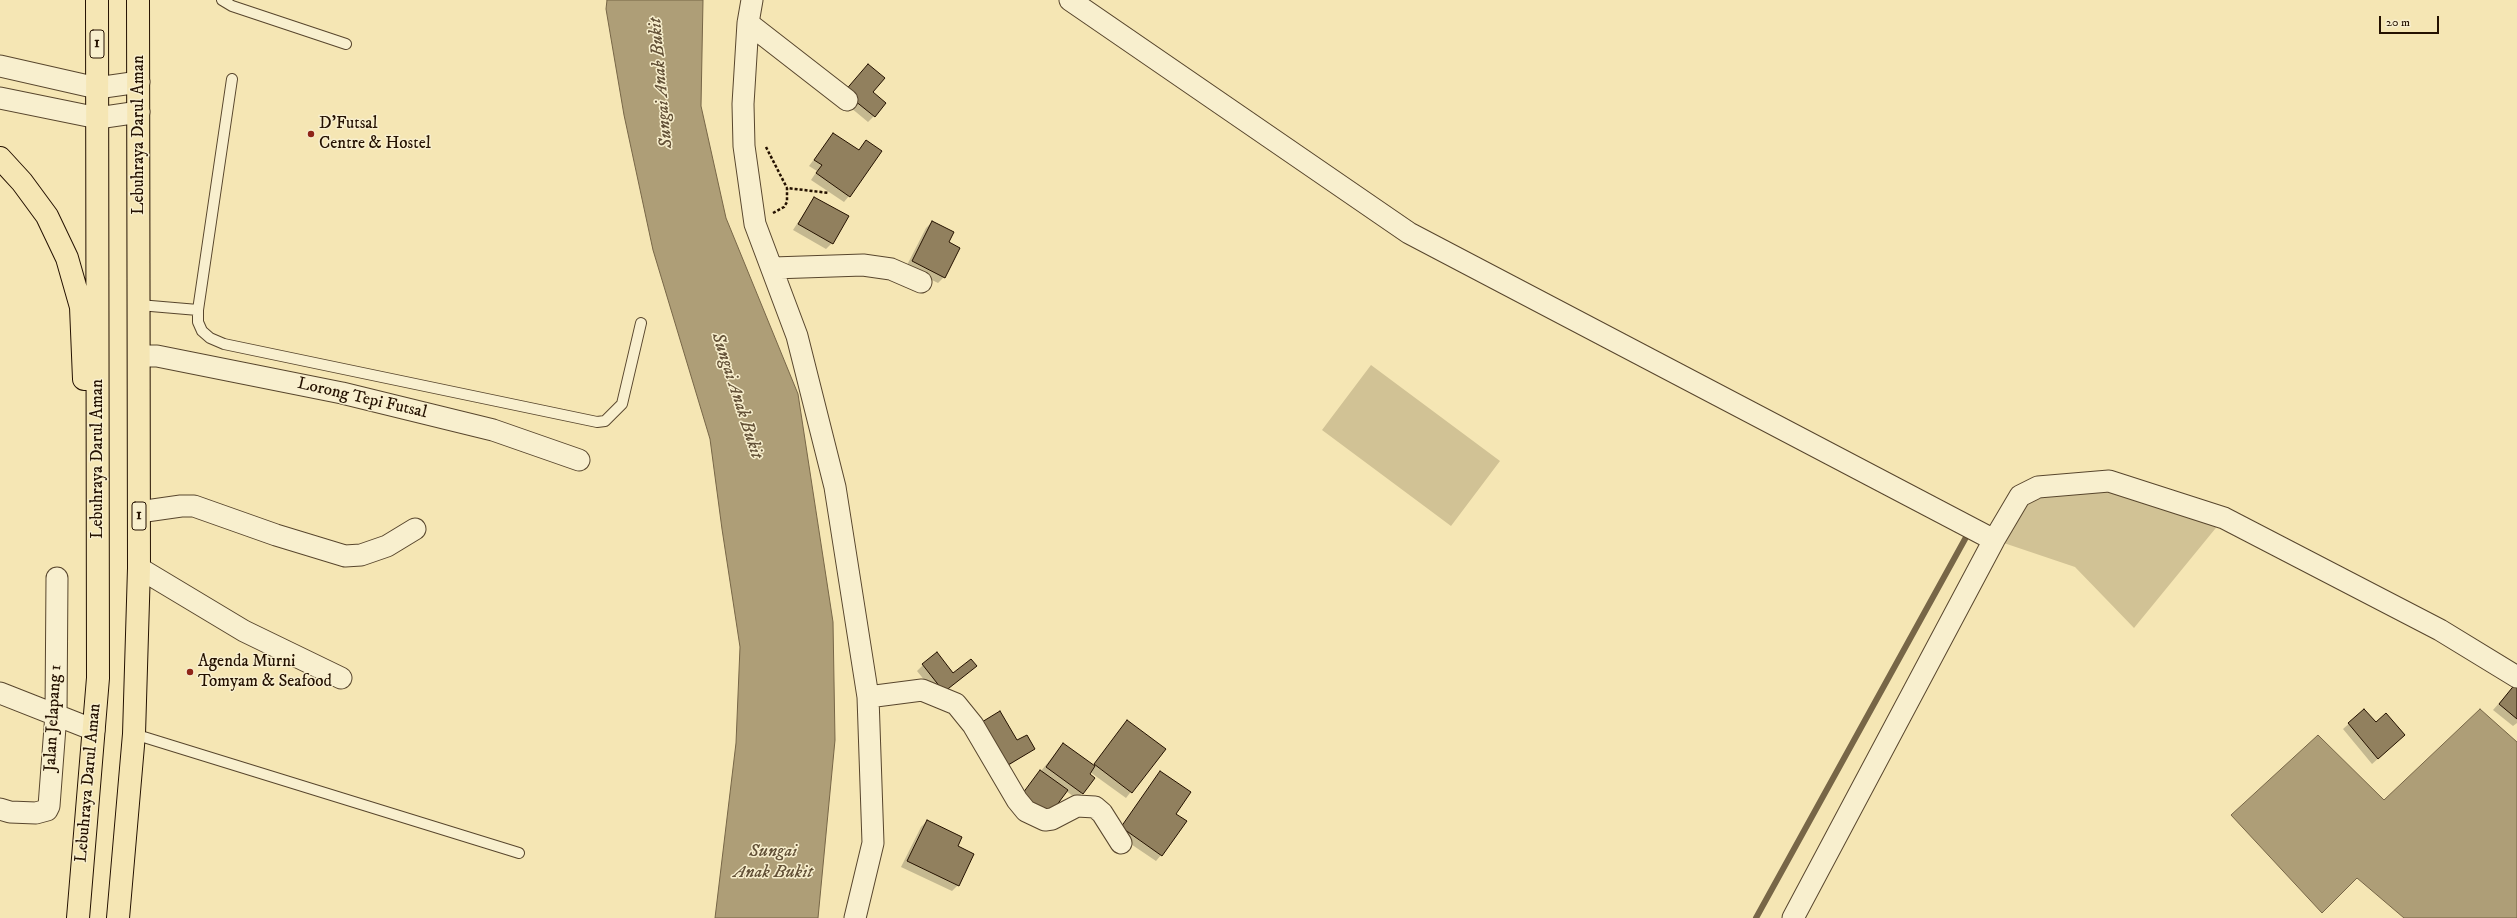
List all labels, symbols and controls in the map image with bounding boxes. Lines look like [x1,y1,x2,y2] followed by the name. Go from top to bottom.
[2381,8,2441,34] scale bar
[2386,15,2410,30] text: 20 m
[646,17,678,149] water label: Sungai Anak Bukit
[90,30,104,58] road number: 1
[129,55,149,215] street label: Lebuhraya Darul Aman
[319,114,431,154] place label: D'Futsal Centre & Hostel
[306,129,316,139] marker: D'Futsal Centre & Hostel
[705,330,767,462] water label: Sungai Anak Bukit
[295,374,429,424] street label: Lorong Tepi Futsal
[88,379,108,539] street label: Lebuhraya Darul Aman
[132,502,146,530] road number: 1
[198,652,332,692] place label: Agenda Murni Tomyam & Seafood
[41,664,67,772] street label: Jalan Jelapang 1
[185,667,195,677] marker: Agenda Murni Tomyam & Seafood
[72,703,106,863] street label: Lebuhraya Darul Aman
[733,841,813,884] water label: Sungai Anak Bukit

